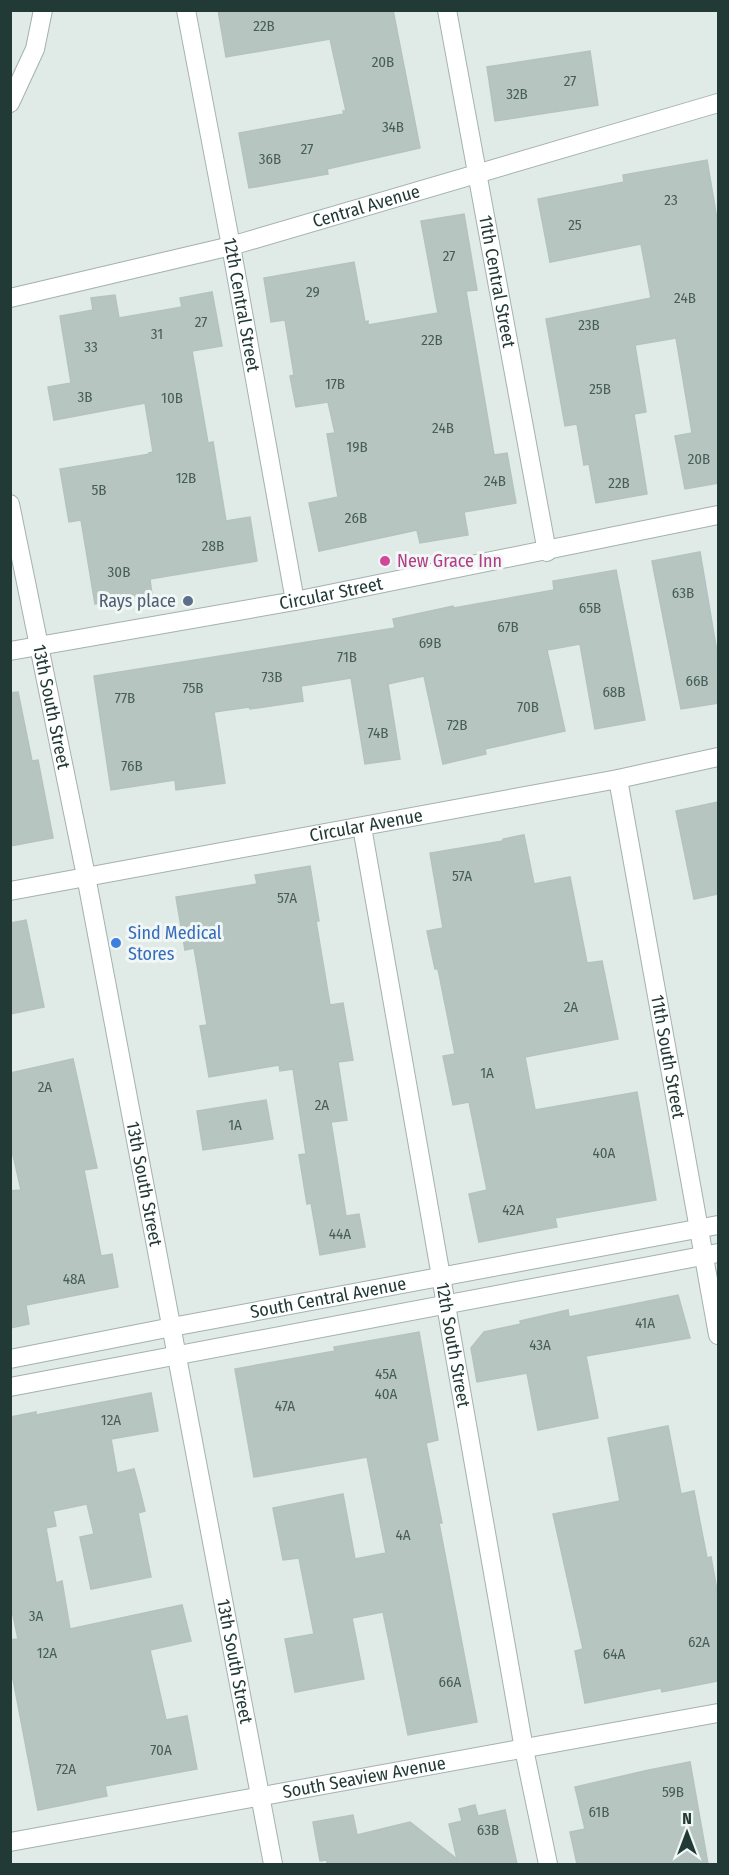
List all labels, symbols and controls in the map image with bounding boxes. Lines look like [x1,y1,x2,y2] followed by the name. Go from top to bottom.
[253,17,275,35] house number: 22B
[372,53,394,71] house number: 20B
[564,72,576,90] house number: 27
[506,85,528,103] house number: 32B
[382,118,404,136] house number: 34B
[301,140,313,158] house number: 27
[259,150,281,168] house number: 36B
[310,180,423,232] street label: Central Avenue
[664,191,678,209] house number: 23
[474,213,520,350] street label: 11th Central Street
[568,216,582,234] house number: 25
[219,236,264,373] street label: 12th Central Street
[443,247,455,265] house number: 27
[306,283,320,301] house number: 29
[674,289,696,307] house number: 24B
[195,313,207,331] house number: 27
[578,316,600,334] house number: 23B
[151,325,163,343] house number: 31
[421,331,443,349] house number: 22B
[84,338,98,356] house number: 33
[325,375,345,393] house number: 17B
[589,380,611,398] house number: 25B
[78,388,92,406] house number: 3B
[161,389,183,407] house number: 10B
[432,419,454,437] house number: 24B
[346,438,368,456] house number: 19B
[688,450,710,468] house number: 20B
[176,469,196,487] house number: 12B
[484,472,506,490] house number: 24B
[608,474,630,492] house number: 22B
[91,481,107,499] house number: 5B
[345,509,367,527] house number: 26B
[202,537,224,555] house number: 28B
[397,550,502,572] place label: New Grace Inn
[378,554,392,568] marker: New Grace Inn
[108,563,130,581] house number: 30B
[278,572,385,615] street label: Circular Street
[672,584,694,602] house number: 63B
[99,590,176,612] place label: Rays place
[181,594,195,608] marker: Rays place
[579,599,601,617] house number: 65B
[497,618,519,636] house number: 67B
[419,634,441,652] house number: 69B
[28,643,75,771] street label: 13th South Street
[337,648,357,666] house number: 71B
[262,668,282,686] house number: 73B
[685,672,709,690] house number: 66B
[183,679,203,697] house number: 75B
[602,683,626,701] house number: 68B
[115,689,135,707] house number: 77B
[517,698,539,716] house number: 70B
[447,716,467,734] house number: 72B
[367,724,389,742] house number: 74B
[121,757,143,775] house number: 76B
[308,804,424,847] street label: Circular Avenue
[452,867,472,885] house number: 57A
[277,889,297,907] house number: 57A
[128,922,222,965] place label: Sind Medical Stores
[109,936,123,950] marker: Sind Medical Stores
[646,993,690,1120] street label: 11th South Street
[564,998,578,1016] house number: 2A
[480,1064,494,1082] house number: 1A
[38,1078,52,1096] house number: 2A
[315,1096,329,1114] house number: 2A
[228,1116,242,1134] house number: 1A
[122,1120,167,1248] street label: 13th South Street
[593,1144,616,1162] house number: 40A
[502,1201,524,1219] house number: 42A
[329,1225,351,1243] house number: 44A
[63,1270,85,1288] house number: 48A
[248,1272,408,1323] street label: South Central Avenue
[431,1281,475,1409] street label: 12th South Street
[635,1314,655,1332] house number: 41A
[529,1336,551,1354] house number: 43A
[375,1365,397,1383] house number: 45A
[375,1385,398,1403] house number: 40A
[275,1397,295,1415] house number: 47A
[101,1411,121,1429] house number: 12A
[395,1526,411,1544] house number: 4A
[212,1597,257,1726] street label: 13th South Street
[29,1607,43,1625] house number: 3A
[688,1633,710,1651] house number: 62A
[37,1644,57,1662] house number: 12A
[603,1645,625,1663] house number: 64A
[439,1673,461,1691] house number: 66A
[150,1741,172,1759] house number: 70A
[281,1752,448,1803] street label: South Seaview Avenue
[56,1760,76,1778] house number: 72A
[662,1783,684,1801] house number: 59B
[589,1803,609,1821] house number: 61B
[657,1803,717,1863] north arrow
[682,1809,692,1828] text: N
[477,1821,499,1839] house number: 63B

